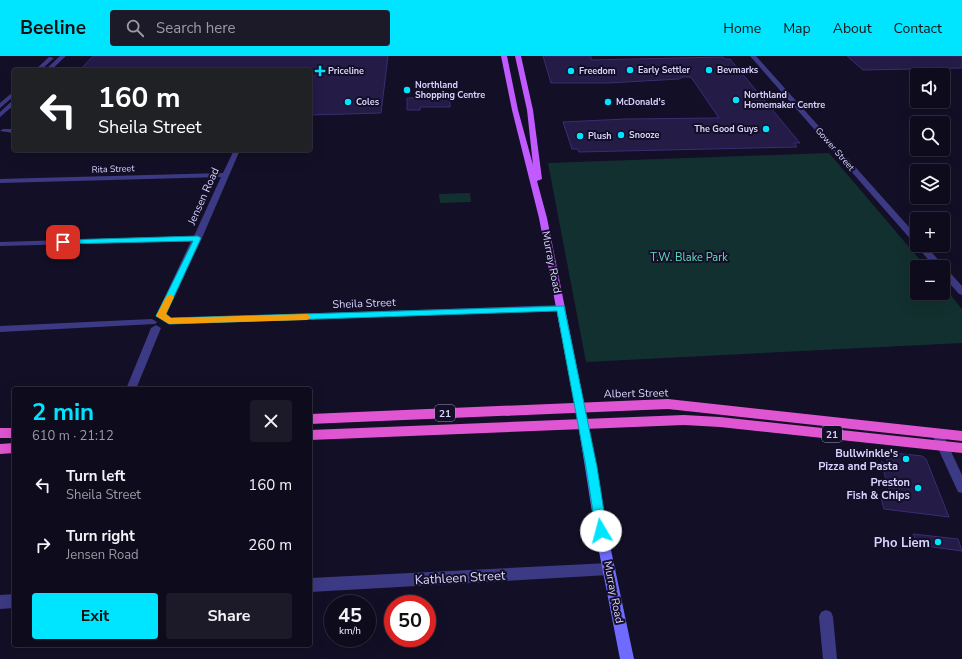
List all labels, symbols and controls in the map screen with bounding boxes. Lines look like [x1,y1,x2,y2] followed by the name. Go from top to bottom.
[110,10,390,46] search box
[20,15,86,41] text: Beeline
[124,17,146,39] icon: search
[156,18,236,38] text: Search here
[723,19,761,38] text: Home
[783,19,811,38] text: Map
[833,19,872,38] text: About
[894,19,942,38] text: Contact
[638,64,691,76] place label: Early Settler
[717,64,759,76] place label: Bevmarks
[328,65,364,77] place label: Priceline
[579,65,616,77] place label: Freedom
[625,65,635,75] marker: Early Settler
[704,65,714,75] marker: Bevmarks
[315,66,325,76] marker: Priceline
[566,66,576,76] marker: Freedom
[910,68,950,300] map controls
[910,68,950,108] button: sound
[98,79,181,117] text: 160 m
[415,79,485,101] place label: Northland Shopping Centre
[32,84,84,136] icon: left
[402,85,412,95] marker: Northland Shopping Centre
[744,89,825,111] place label: Northland Homemaker Centre
[731,95,741,105] marker: Northland Homemaker Centre
[356,96,380,108] place label: Coles
[616,96,666,108] place label: McDonald's
[343,97,353,107] marker: Coles
[603,97,613,107] marker: McDonald's
[98,115,202,139] text: Sheila Street
[910,116,950,156] button: search
[694,123,759,135] place label: The Good Guys
[761,124,771,134] marker: The Good Guys
[813,125,858,174] street label: Gower Street
[629,129,659,141] place label: Snooze
[588,130,612,142] place label: Plush
[616,130,626,140] marker: Snooze
[575,131,585,141] marker: Plush
[91,162,135,176] street label: Rita Street
[910,164,950,204] button: layers
[184,165,223,228] street label: Jensen Road
[910,212,950,252] button: +
[46,225,80,259] pin
[538,230,565,295] street label: Murray Road
[52,231,74,253] icon: arrive
[650,250,728,265] park label: T.W. Blake Park
[910,260,950,300] button: −
[332,295,396,312] street label: Sheila Street
[604,385,669,402] street label: Albert Street
[32,396,94,428] text: 2 min
[250,400,292,442] button: close
[435,405,455,421] road number: 21
[822,426,842,442] road number: 21
[32,427,114,445] text: 610 m · 21:12
[818,446,898,474] place label: Bullwinkle's Pizza and Pasta
[901,454,911,464] marker: Bullwinkle's Pizza and Pasta
[66,466,125,486] text: Turn left
[32,474,54,496] icon: left
[248,475,292,495] text: 160 m
[847,475,910,503] place label: Preston Fish & Chips
[913,483,923,493] marker: Preston Fish & Chips
[66,486,141,504] text: Sheila Street
[580,510,622,552] position arrow
[66,526,135,546] text: Turn right
[32,534,54,556] icon: right
[874,534,930,552] place label: Pho Liem
[248,535,292,555] text: 260 m
[933,537,943,547] marker: Pho Liem
[66,546,139,564] text: Jensen Road
[600,560,627,625] street label: Murray Road
[414,567,506,589] street label: Kathleen Street
[32,593,158,639] button: Exit
[166,593,292,639] button: Share
[384,595,436,647] speed limit sign: 50
[338,602,362,629] text: 45
[339,624,361,638] text: km/h

